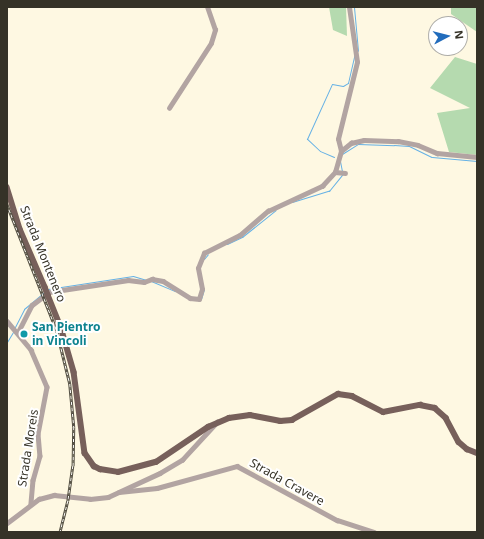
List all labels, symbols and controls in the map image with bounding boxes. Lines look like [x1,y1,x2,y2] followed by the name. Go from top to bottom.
[428,16,468,56] north arrow
[451,29,467,40] text: N
[17,204,69,304] street label: Strada Montenero
[32,320,101,348] place label: San Pientro in Vincoli
[19,329,29,339] marker: San Pientro in Vincoli
[15,408,41,488] street label: Strada Moreis
[247,456,327,508] street label: Strada Cravere

